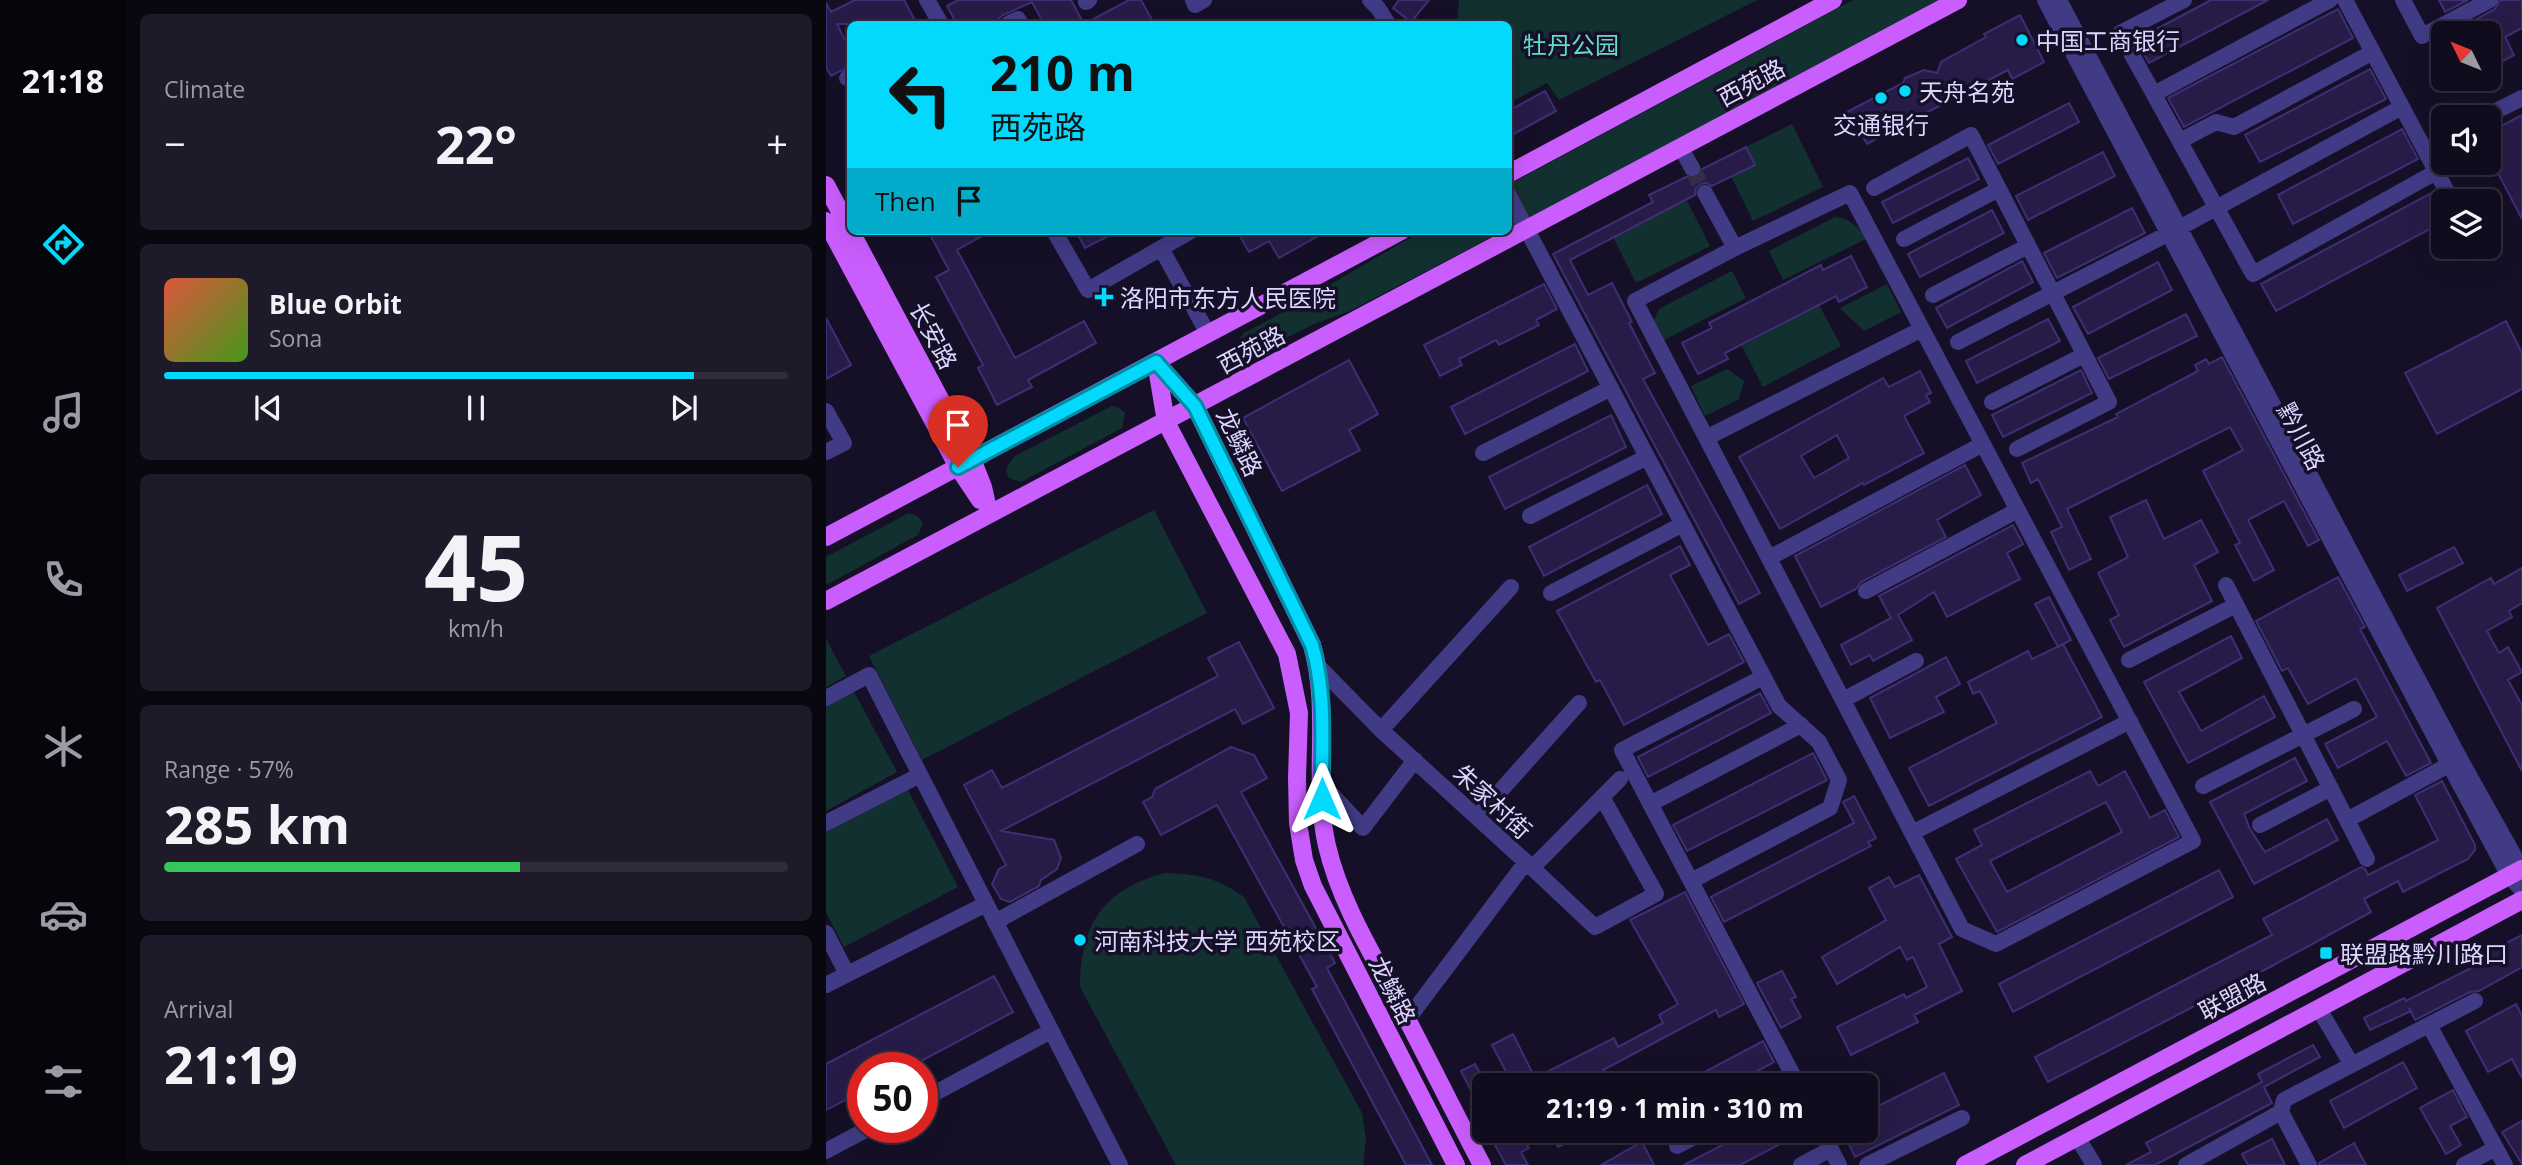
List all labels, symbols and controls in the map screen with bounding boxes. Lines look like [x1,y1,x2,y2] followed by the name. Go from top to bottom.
[2431,21,2501,91] north arrow
[2431,21,2501,259] map controls
[2036,24,2180,57] place label: 中国工商银行
[1523,28,1619,61] park label: 牡丹公园
[2014,32,2030,48] marker: 中国工商银行
[990,39,1135,105] text: 210 m
[875,49,966,140] icon: left
[1711,51,1791,113] street label: 西苑路
[22,59,104,102] text: 21:18
[164,73,245,105] text: Climate
[1919,75,2015,108] place label: 天舟名苑
[1897,83,1913,99] marker: 天舟名苑
[1873,90,1889,106] marker: 交通银行
[990,105,1086,148] text: 西苑路
[2431,105,2501,175] button: sound
[435,108,517,179] text: 22°
[1833,108,1929,141] place label: 交通银行
[164,117,186,169] text: −
[766,117,788,169] text: +
[950,182,988,220] icon: arrive
[875,183,936,219] text: Then
[2431,189,2501,259] button: layers
[39,220,88,269] icon: directions
[1120,281,1336,314] place label: 洛阳市东方人民医院
[269,286,402,322] text: Blue Orbit
[1094,287,1114,307] marker: 洛阳市东方人民医院
[903,295,965,375] street label: 长安路
[1211,318,1291,380] street label: 西苑路
[269,322,322,354] text: Sona
[39,388,88,437] icon: music
[249,389,287,427] icon: previous
[457,389,495,427] icon: pause
[665,389,703,427] icon: next
[928,395,988,467] pin
[2271,396,2333,476] street label: 黔川路
[1209,402,1271,482] street label: 龙鳞路
[939,406,977,444] icon: arrive
[424,504,528,628] text: 45
[39,555,88,604] icon: phone
[448,612,504,644] text: km/h
[39,722,88,771] icon: climate
[164,753,294,785] text: Range · 57%
[1447,756,1539,846] street label: 朱家村街
[1285,762,1359,836] position arrow
[164,788,350,859] text: 285 km
[39,890,88,939] icon: car
[1094,924,1340,957] place label: 河南科技大学 西苑校区
[1072,932,1088,948] marker: 河南科技大学 西苑校区
[2340,937,2508,970] place label: 联盟路黔川路口
[2318,945,2334,961] marker: 联盟路黔川路口
[1362,950,1424,1030] street label: 龙鳞路
[2192,965,2272,1027] street label: 联盟路
[164,993,233,1025] text: Arrival
[164,1028,298,1099] text: 21:19
[847,1052,938,1143] speed limit sign: 50
[39,1057,88,1106] icon: filters
[1546,1090,1804,1126] text: 21:19 · 1 min · 310 m

